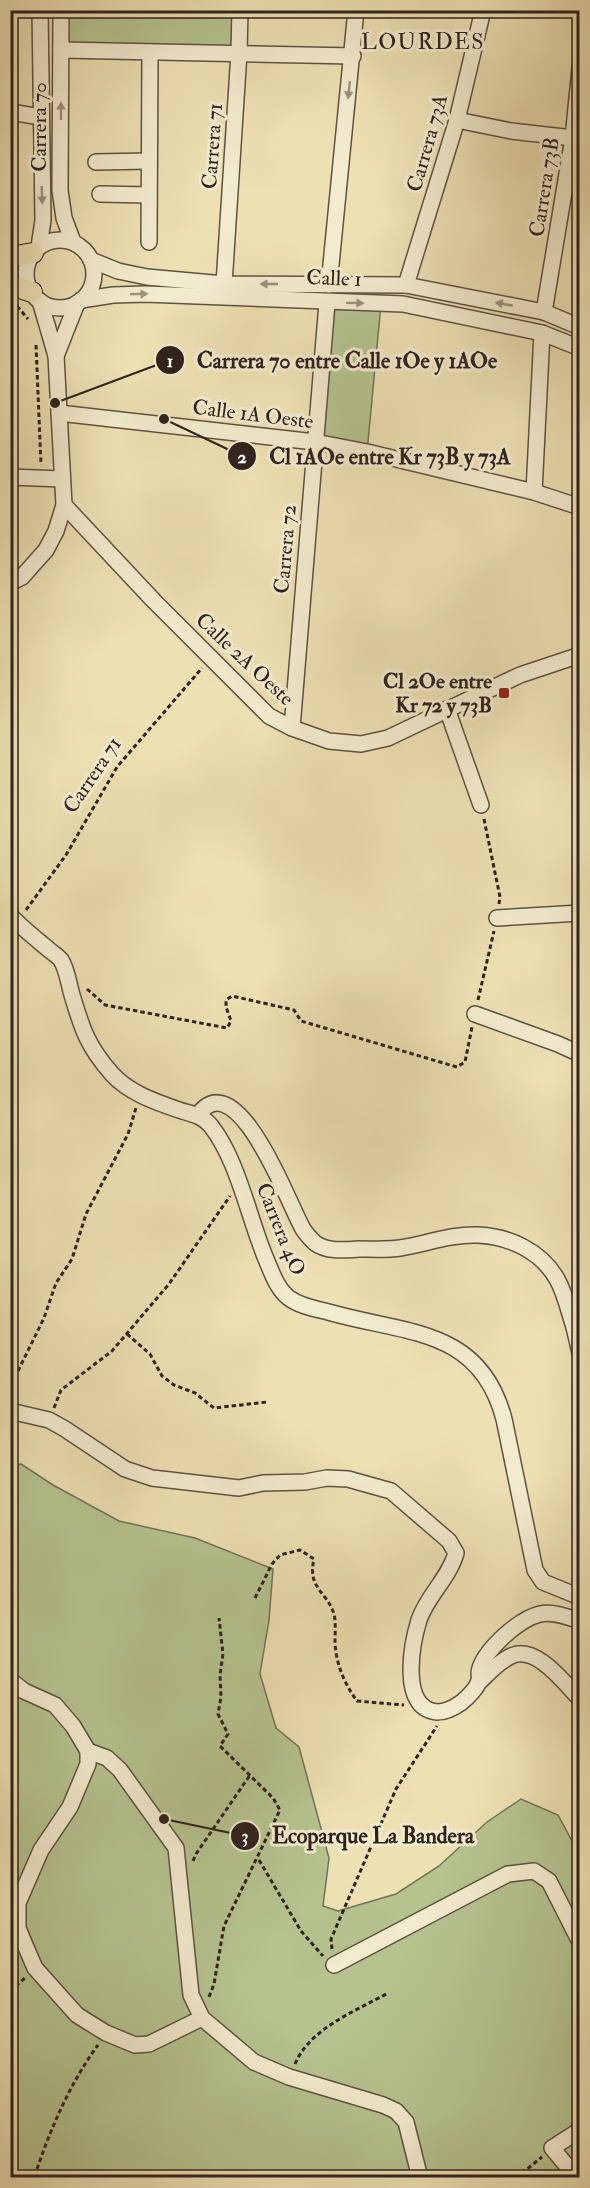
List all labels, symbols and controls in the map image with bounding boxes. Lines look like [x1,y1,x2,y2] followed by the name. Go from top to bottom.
[361,28,485,56] district label: LOURDES
[344,80,354,99] one-way arrow
[26,82,53,172] street label: Carrera 70
[401,91,454,195] street label: Carrera 73A
[56,101,65,120] one-way arrow
[196,102,229,190] street label: Carrera 71
[523,135,566,239] street label: Carrera 73B
[37,185,46,204] one-way arrow
[306,264,362,293] street label: Calle 1
[259,279,278,289] one-way arrow
[130,289,149,299] one-way arrow
[346,299,365,308] one-way arrow
[494,299,513,308] one-way arrow
[155,340,509,380] callout: Carrera 70 entre Calle 1Oe y 1AOe
[197,347,498,376] text: Carrera 70 entre Calle 1Oe y 1AOe
[167,350,173,373] text: 1
[191,394,315,435] street label: Calle 1A Oeste
[227,436,522,476] callout: Cl 1AOe entre Kr 73B y 73A
[269,443,512,472] text: Cl 1AOe entre Kr 73B y 73A
[237,446,247,469] text: 2
[268,503,303,595] street label: Carrera 72
[190,607,300,712] street label: Calle 2A Oeste
[383,668,492,719] place label: Cl 2Oe entre Kr 72 y 73B
[497,686,511,700] marker: Cl 2Oe entre Kr 72 y 73B
[57,732,128,819] street label: Carrera 71
[250,1179,311,1279] street label: Carrera 4O
[230,1816,486,1856] callout: Ecoparque La Bandera
[272,1822,475,1851] text: Ecoparque La Bandera
[242,1825,249,1848] text: 3

